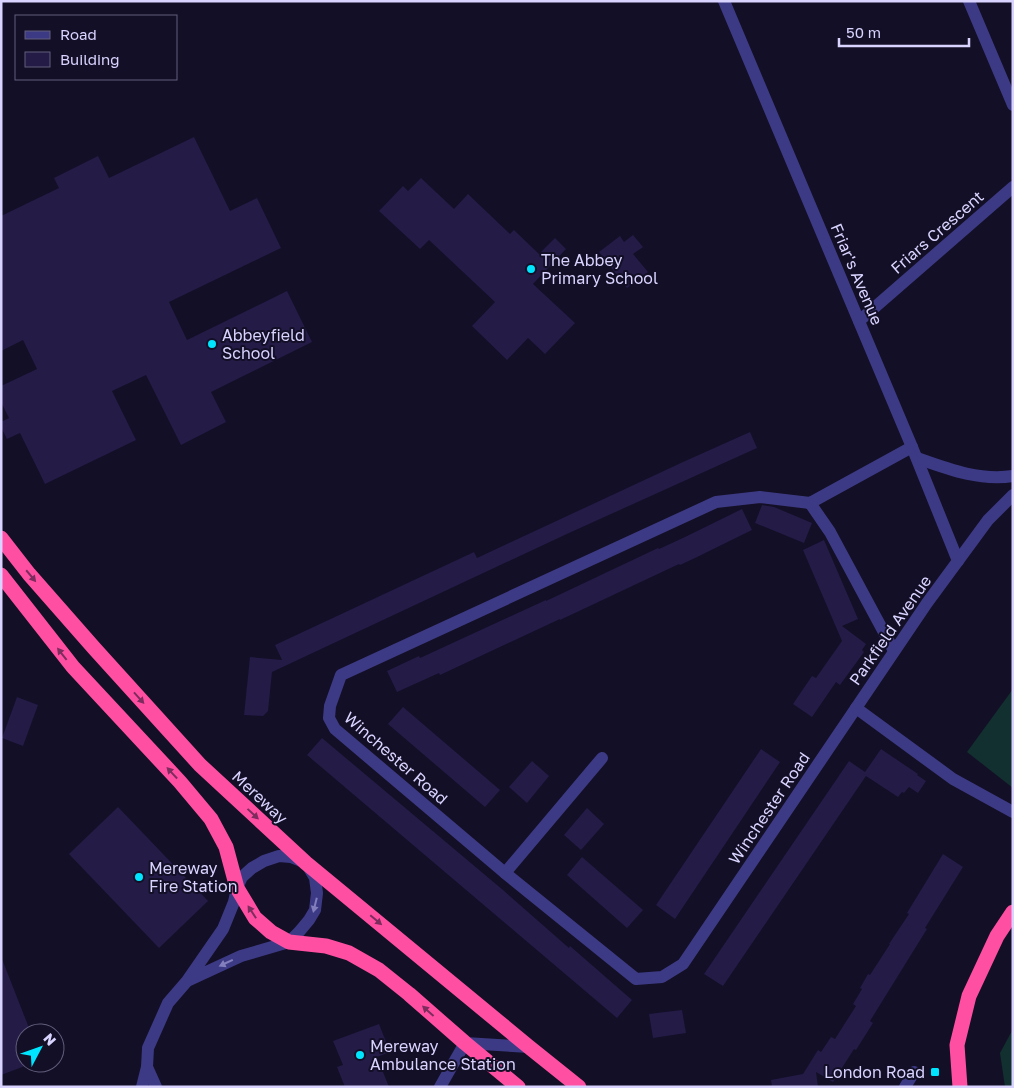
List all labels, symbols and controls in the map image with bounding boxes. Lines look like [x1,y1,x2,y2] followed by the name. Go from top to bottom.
[15,15,178,80] legend
[839,15,969,47] scale bar
[846,23,881,41] text: 50 m
[60,25,97,43] text: Road
[60,50,120,68] text: Building
[886,186,988,278] street label: Friars Crescent
[827,220,887,328] street label: Friar's Avenue
[541,250,658,288] place label: The Abbey Primary School
[525,263,537,275] marker: The Abbey Primary School
[222,325,305,363] place label: Abbeyfield School
[206,338,218,350] marker: Abbeyfield School
[26,569,37,582] one-way arrow
[845,571,935,689] street label: Parkfield Avenue
[57,647,68,660] one-way arrow
[133,691,145,703] one-way arrow
[340,708,452,808] street label: Winchester Road
[724,748,814,868] street label: Winchester Road
[228,766,292,828] street label: Mereway
[166,768,178,780] one-way arrow
[246,808,258,820] one-way arrow
[149,858,238,896] place label: Mereway Fire Station
[133,871,145,883] marker: Mereway Fire Station
[311,898,319,913] one-way arrow
[247,905,257,919] one-way arrow
[369,914,381,926] one-way arrow
[219,959,233,967] one-way arrow
[422,1006,434,1017] one-way arrow
[15,1023,65,1073] north arrow
[40,1030,60,1049] text: N
[370,1036,516,1074] place label: Mereway Ambulance Station
[354,1049,366,1061] marker: Mereway Ambulance Station
[824,1062,925,1082] place label: London Road
[929,1066,941,1078] marker: London Road

